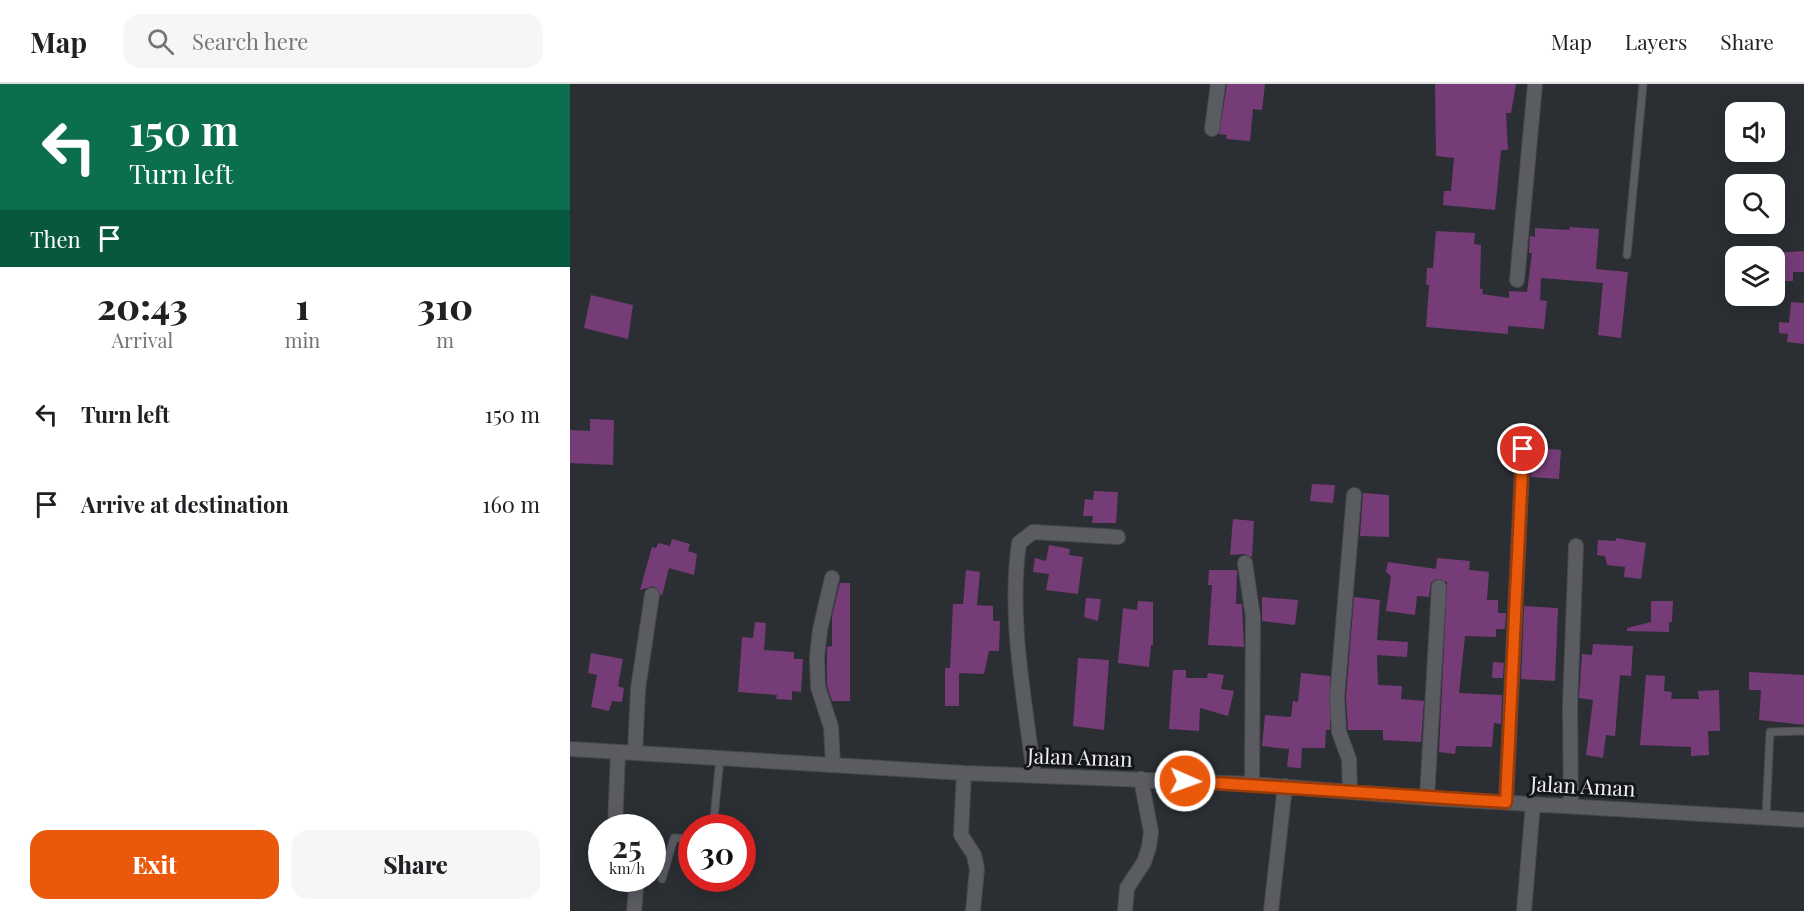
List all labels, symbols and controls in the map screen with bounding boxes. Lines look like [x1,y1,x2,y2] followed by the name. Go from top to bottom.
[123,14,543,68] search box
[30,23,87,60] text: Map
[144,25,177,58] icon: search
[192,26,308,56] text: Search here
[1551,27,1592,55] text: Map
[1625,27,1687,55] text: Layers
[1720,27,1774,55] text: Share
[129,101,239,157] text: 150 m
[1725,102,1785,306] map controls
[1725,102,1785,162] button: sound
[30,108,108,186] icon: left
[129,155,233,191] text: Turn left
[1725,174,1785,234] button: search
[93,222,126,255] icon: arrive
[30,224,81,254] text: Then
[1725,246,1785,306] button: layers
[97,281,188,329] text: 20:43
[295,281,309,329] text: 1
[417,281,473,329] text: 310
[112,326,173,353] text: Arrival
[285,326,320,353] text: min
[436,326,454,353] text: m
[30,398,63,431] icon: left
[81,399,170,429] text: Turn left
[485,399,540,429] text: 150 m
[1497,423,1548,474] pin
[1506,432,1539,465] icon: arrive
[30,488,63,521] icon: arrive
[81,489,289,519] text: Arrive at destination
[482,489,540,519] text: 160 m
[1026,740,1134,772] street label: Jalan Aman
[1153,749,1217,813] position arrow
[1529,768,1637,802] street label: Jalan Aman
[678,814,756,892] speed limit sign: 30
[612,826,642,866] text: 25
[30,830,279,899] button: Exit
[291,830,540,899] button: Share
[609,858,645,878] text: km/h

